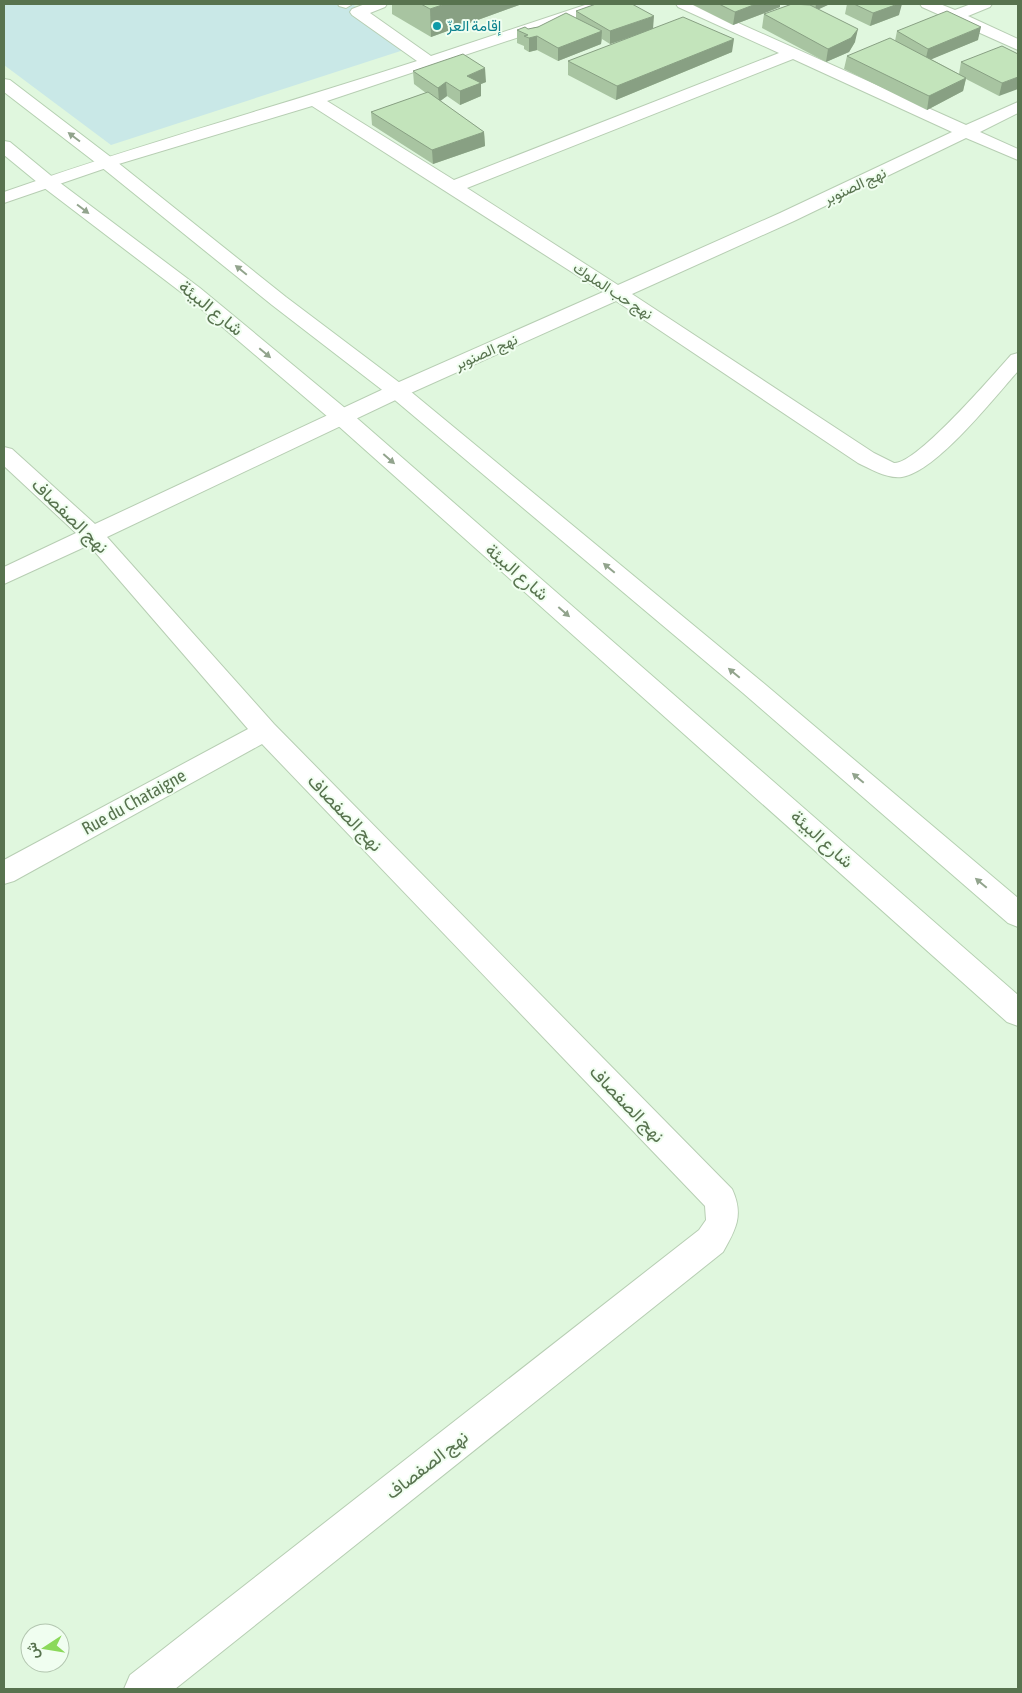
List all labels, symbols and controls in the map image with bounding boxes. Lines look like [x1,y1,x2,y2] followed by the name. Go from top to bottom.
[446,17,502,36] place label: إقامة العزّ
[431,20,443,32] marker: إقامة العزّ
[68,132,81,143] one-way arrow
[820,164,890,211] street label: نهج الصنوبر
[76,204,90,214] one-way arrow
[569,259,656,325] street label: نهج حب الملوك
[235,265,248,276] one-way arrow
[174,275,248,341] street label: شارع البيئة
[451,330,521,376] street label: نهج الصنوبر
[259,347,271,359] one-way arrow
[382,453,394,465] one-way arrow
[26,474,113,559] street label: نهج الصفصاف
[480,539,553,606] street label: شارع البيئة
[603,563,616,574] one-way arrow
[557,606,569,618] one-way arrow
[728,667,741,678] one-way arrow
[78,764,189,839] street label: Rue du Chataigne
[302,770,387,857] street label: نهج الصفصاف
[852,772,864,784] one-way arrow
[786,805,858,874] street label: شارع البيئة
[975,878,988,889] one-way arrow
[584,1061,669,1148] street label: نهج الصفصاف
[381,1426,473,1505] street label: نهج الصفصاف
[20,1623,70,1673] north arrow
[23,1640,43,1661] text: ش

